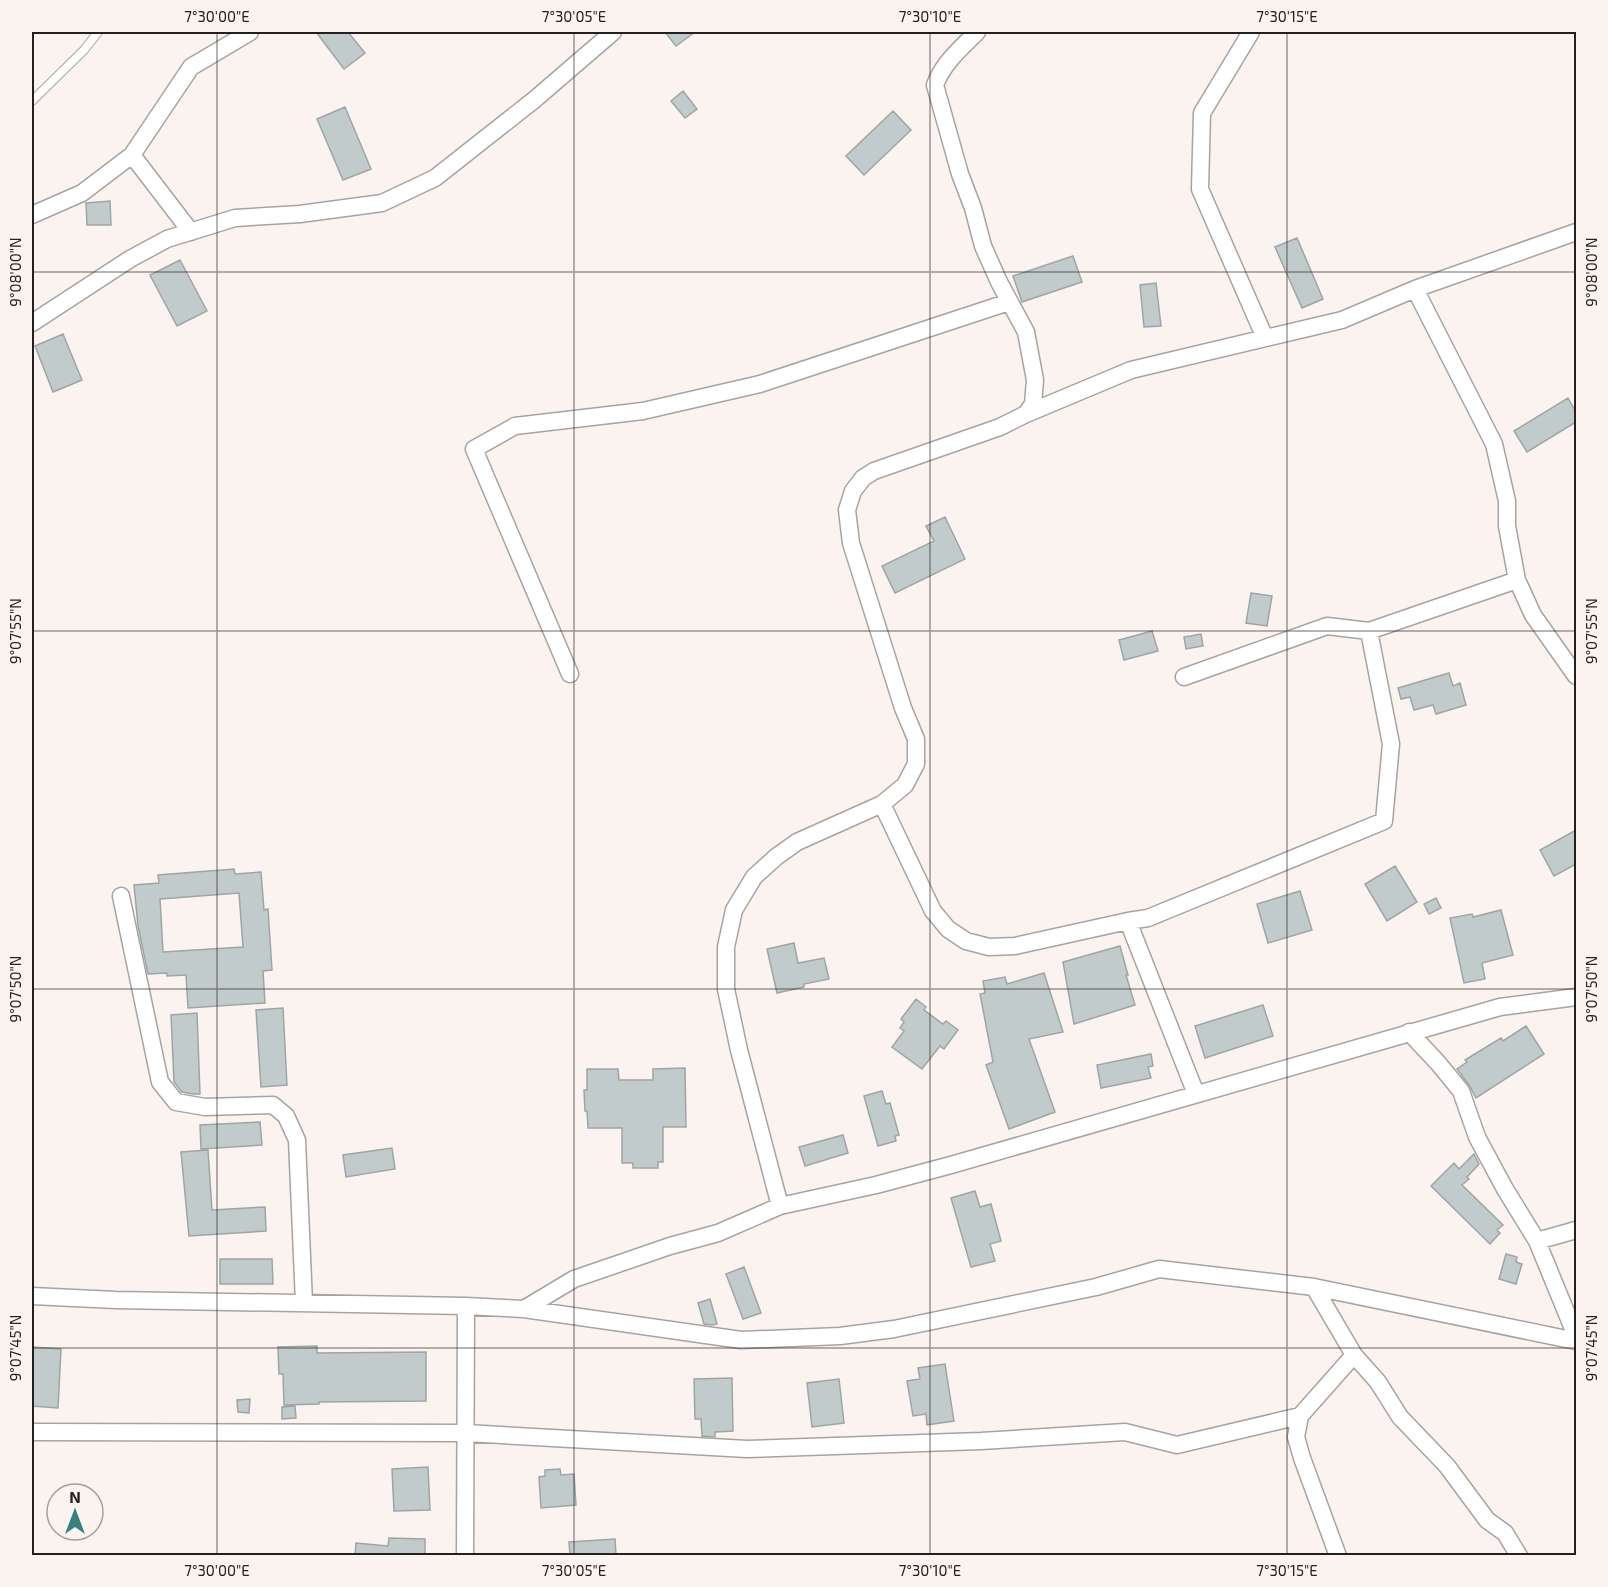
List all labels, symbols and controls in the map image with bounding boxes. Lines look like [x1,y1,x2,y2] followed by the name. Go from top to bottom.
[184,7,250,25] text: 7°30'00"E
[542,7,606,25] text: 7°30'05"E
[899,7,961,25] text: 7°30'10"E
[1256,7,1318,25] text: 7°30'15"E
[6,237,24,307] text: 9°08'00"N
[1582,237,1600,307] text: 9°08'00"N
[6,598,24,664] text: 9°07'55"N
[1582,598,1600,664] text: 9°07'55"N
[6,956,24,1022] text: 9°07'50"N
[1582,956,1600,1022] text: 9°07'50"N
[6,1315,24,1381] text: 9°07'45"N
[1582,1315,1600,1381] text: 9°07'45"N
[45,1482,105,1542] north arrow
[69,1487,81,1506] text: N
[184,1561,250,1579] text: 7°30'00"E
[542,1561,606,1579] text: 7°30'05"E
[899,1561,961,1579] text: 7°30'10"E
[1256,1561,1318,1579] text: 7°30'15"E

